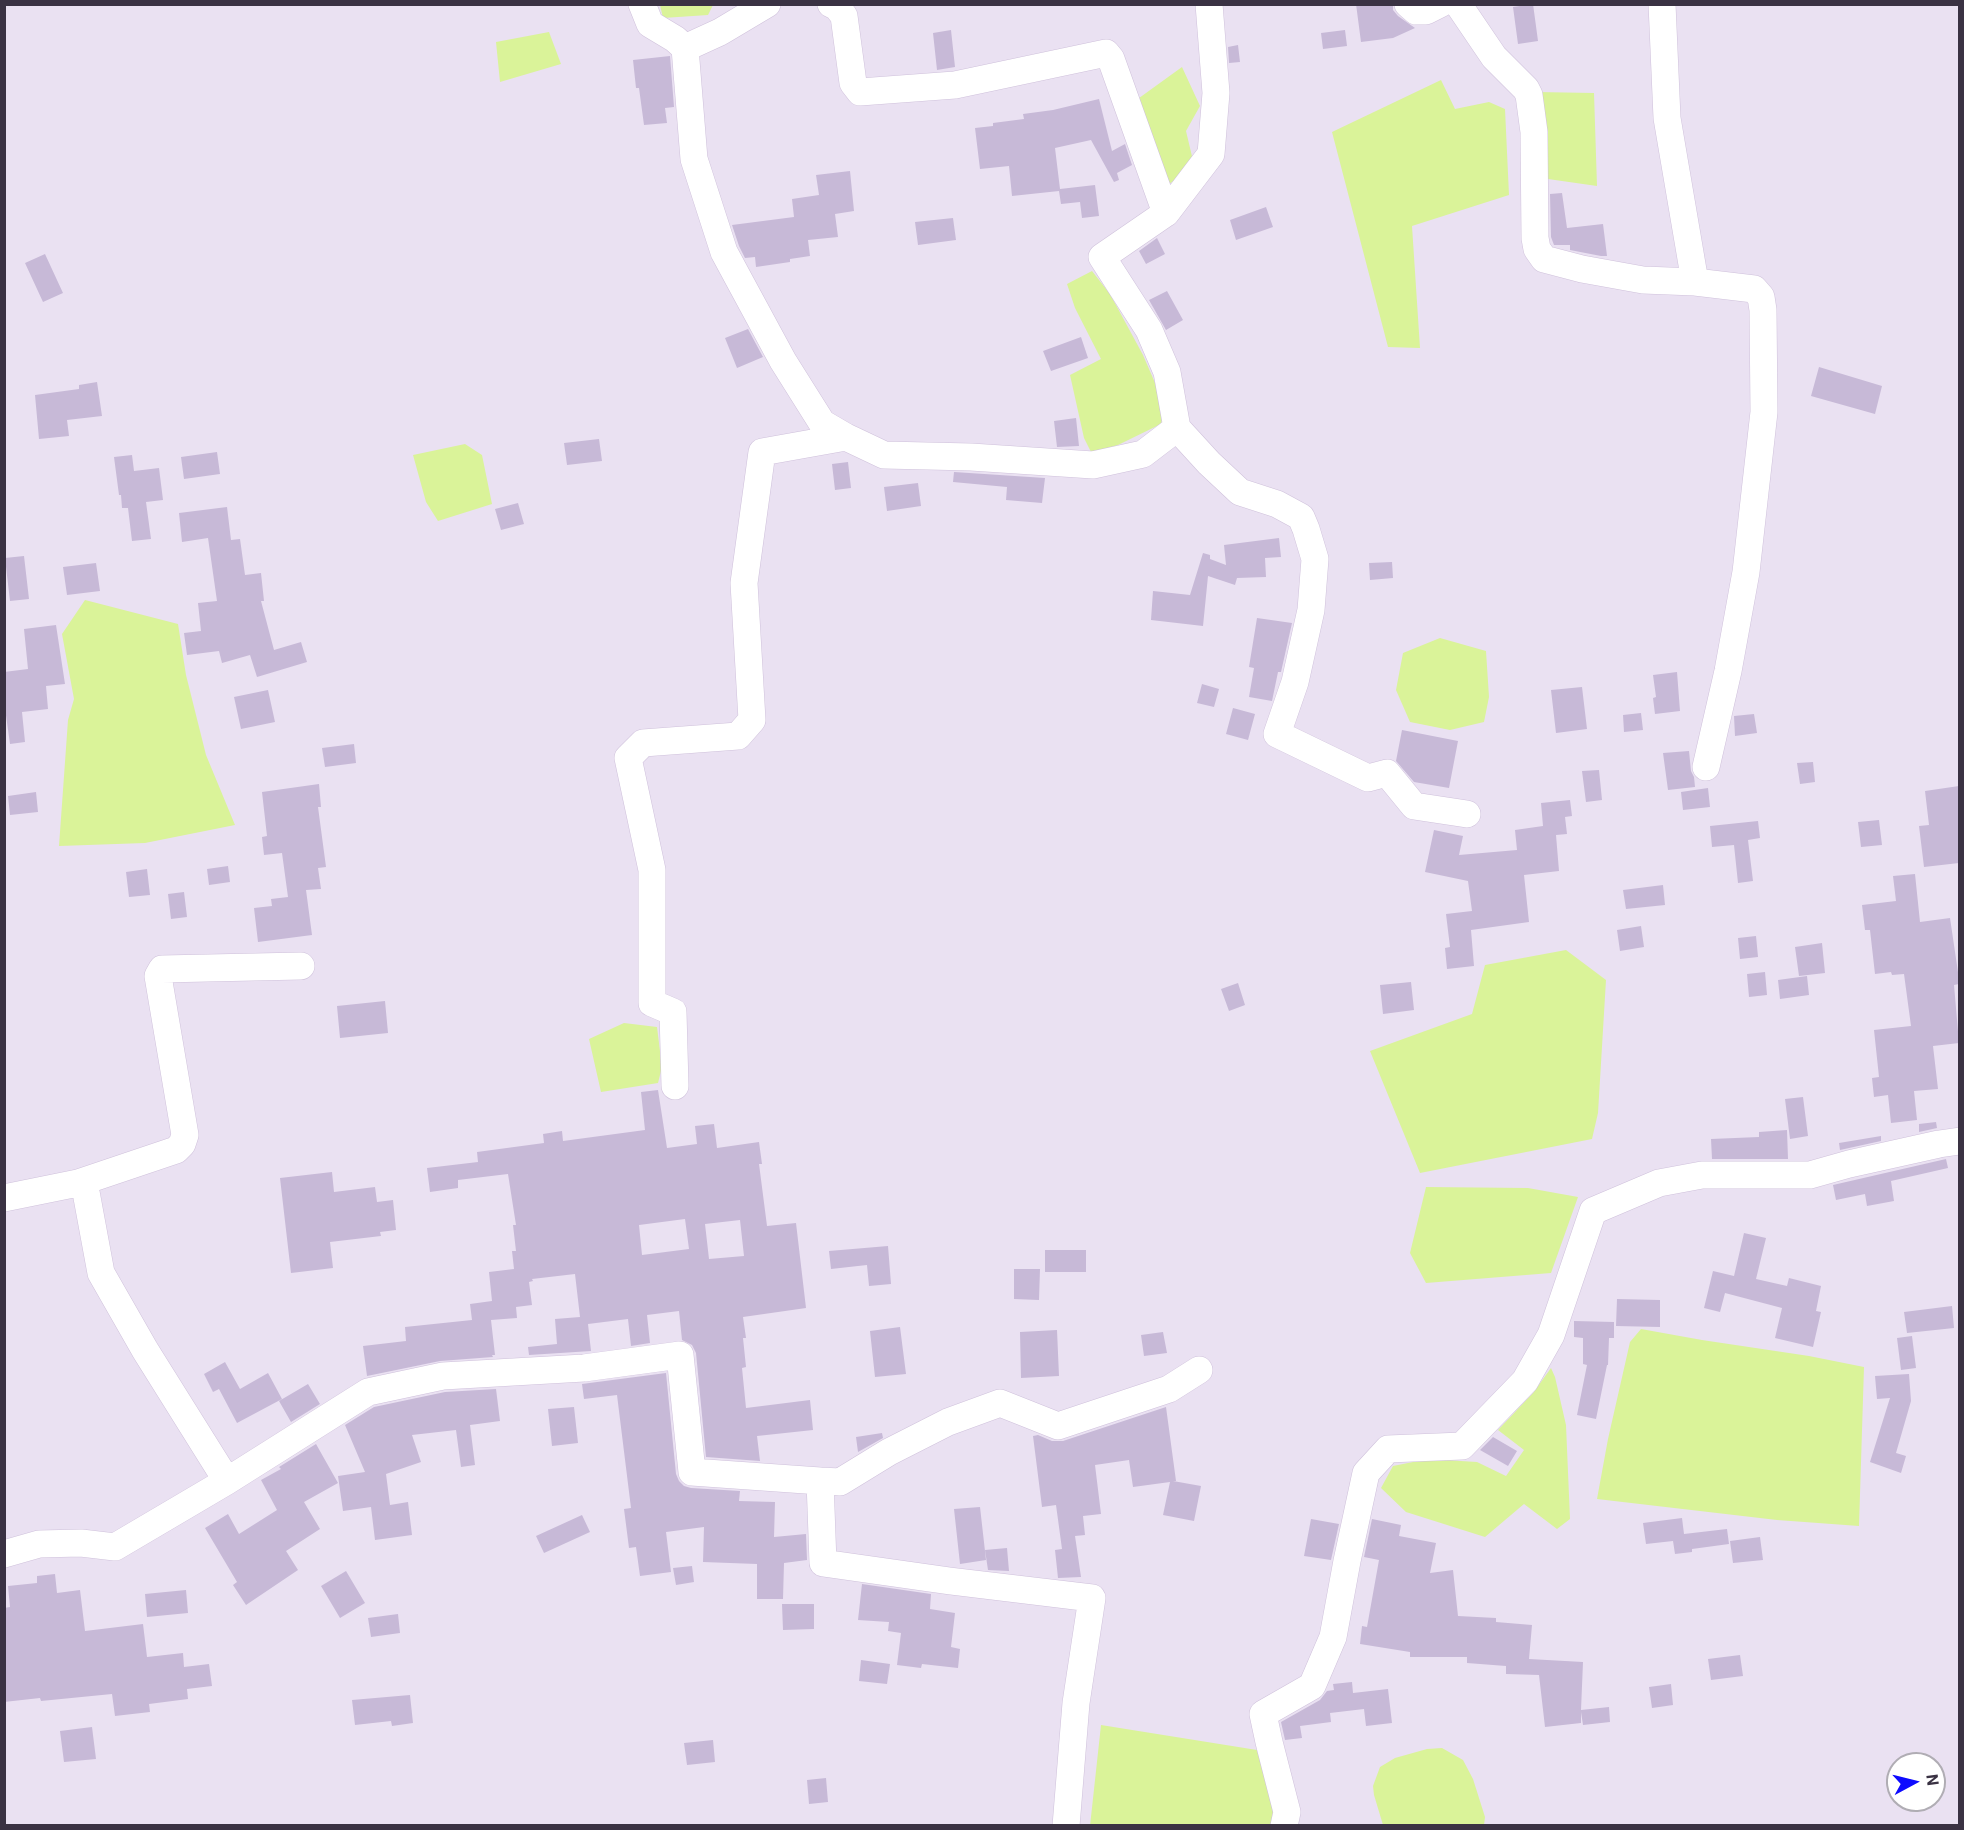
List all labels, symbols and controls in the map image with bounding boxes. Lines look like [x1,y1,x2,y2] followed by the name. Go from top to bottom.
[1886,1752,1946,1812] north arrow
[1922,1773,1942,1787] text: N

